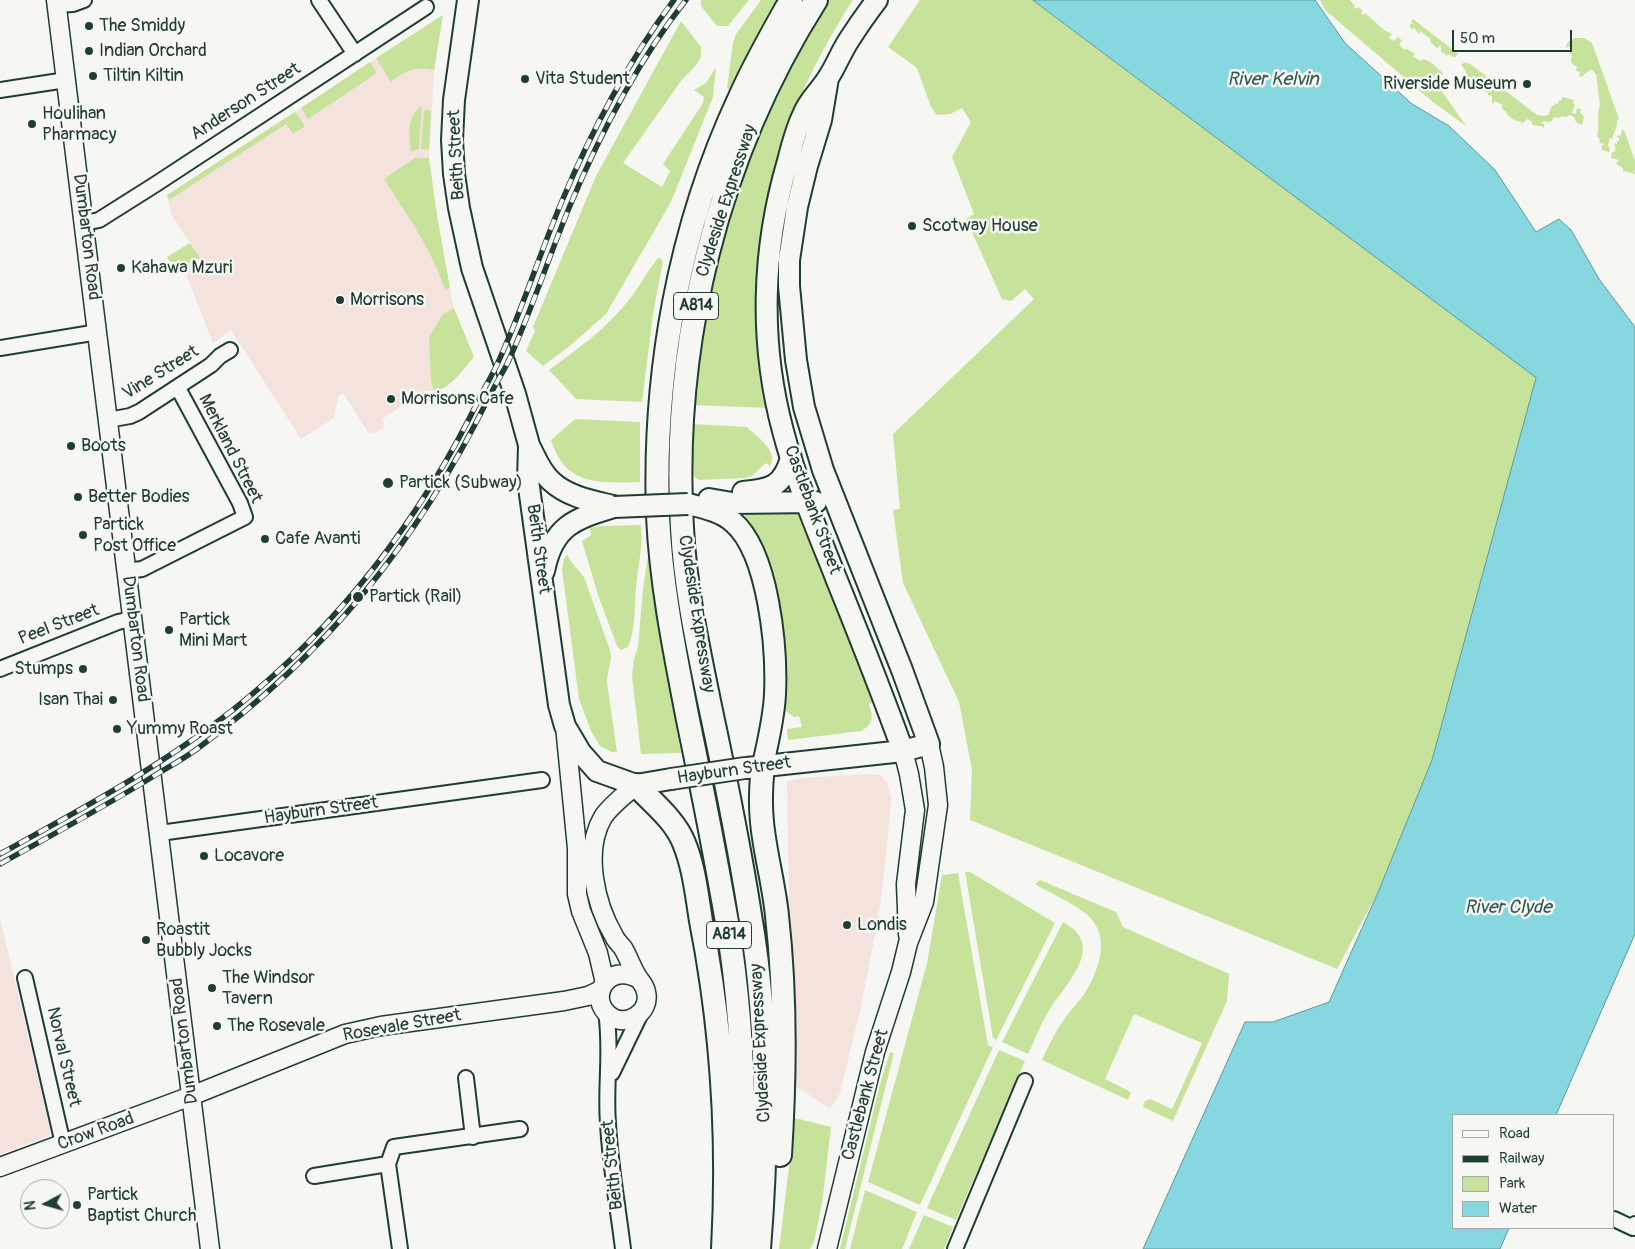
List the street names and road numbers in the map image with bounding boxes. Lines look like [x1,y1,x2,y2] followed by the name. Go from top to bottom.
[187,58,305,146] street label: Anderson Street
[444,109,470,201] street label: Beith Street
[692,122,762,280] street label: Clydeside Expressway
[68,173,104,301] street label: Dumbarton Road
[674,292,718,320] road number: A814
[119,341,203,405] street label: Vine Street
[193,391,267,507] street label: Merkland Street
[779,443,845,577] street label: Castlebank Street
[521,503,555,595] street label: Beith Street
[673,534,719,694] street label: Clydeside Expressway
[117,575,153,703] street label: Dumbarton Road
[16,600,102,650] street label: Peel Street
[676,752,792,790] street label: Hayburn Street
[263,792,379,830] street label: Hayburn Street
[706,922,752,948] road number: A814
[746,963,776,1123] street label: Clydeside Expressway
[167,977,203,1105] street label: Dumbarton Road
[41,1005,85,1109] street label: Norval Street
[341,1005,463,1047] street label: Rosevale Street
[838,1027,894,1163] street label: Castlebank Street
[55,1108,137,1156] street label: Crow Road
[598,1119,628,1211] street label: Beith Street

